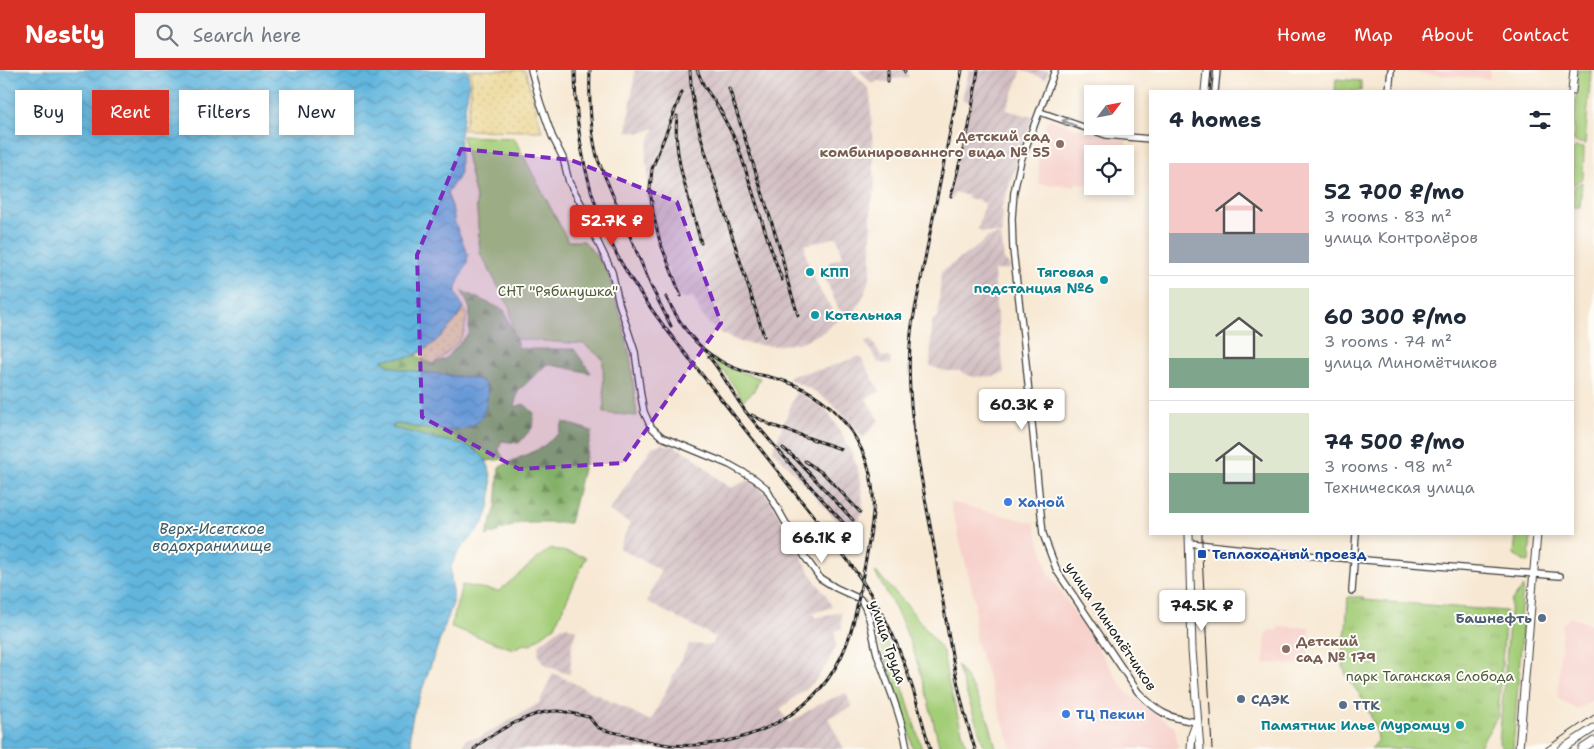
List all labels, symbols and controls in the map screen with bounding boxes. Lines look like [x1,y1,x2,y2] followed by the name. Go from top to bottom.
[135,13,485,58] search box
[25,19,105,51] text: Nestly
[153,21,181,49] icon: search
[193,23,301,48] text: Search here
[1277,23,1326,47] text: Home
[1354,23,1393,47] text: Map
[1421,23,1474,47] text: About
[1502,23,1569,47] text: Contact
[1084,85,1134,135] north arrow
[1084,85,1134,195] map controls
[15,90,82,135] chip: Buy
[92,90,169,135] chip: Rent
[179,90,269,135] chip: Filters
[279,90,354,135] chip: New
[1169,106,1261,134] text: 4 homes
[1526,106,1554,134] icon: filters
[1061,118,1077,127] one-way arrow
[819,127,1050,161] place label: Детский сад комбинированного вида № 55
[1054,138,1066,150] marker: Детский сад комбинированного вида № 55
[1084,145,1134,195] button: locate
[1324,178,1464,206] text: 52 700 ₽/mo
[1209,183,1269,243] icon: home
[566,204,658,247] pin: 52.7K ₽
[1324,206,1452,227] text: 3 rooms · 83 m²
[581,210,643,231] text: 52.7K ₽
[1324,227,1478,248] text: улица Контролёров
[820,263,849,281] place label: КПП
[973,263,1094,297] place label: Тяговая подстанция №6
[804,266,816,278] marker: КПП
[1098,274,1110,286] marker: Тяговая подстанция №6
[498,282,618,300] park label: СНТ "Рябинушка"
[1324,303,1467,331] text: 60 300 ₽/mo
[825,306,902,324] place label: Котельная
[1209,308,1269,368] icon: home
[809,309,821,321] marker: Котельная
[1324,331,1452,352] text: 3 rooms · 74 m²
[1324,352,1497,373] text: улица Миномётчиков
[976,388,1068,431] pin: 60.3K ₽
[990,394,1054,415] text: 60.3K ₽
[1324,428,1465,456] text: 74 500 ₽/mo
[1209,433,1269,493] icon: home
[1324,456,1453,477] text: 3 rooms · 98 m²
[1324,477,1475,498] text: Техническая улица
[1018,493,1065,511] place label: Ханой
[1002,496,1014,508] marker: Ханой
[152,519,272,556] water label: Верх-Исетское водохранилище
[776,522,868,564] pin: 66.1K ₽
[792,527,852,548] text: 66.1K ₽
[1212,545,1367,563] place label: Теплоходный проезд
[1196,548,1208,560] marker: Теплоходный проезд
[1061,558,1161,694] street label: улица Миномётчиков
[1156,590,1248,632] pin: 74.5K ₽
[1170,595,1234,616] text: 74.5K ₽
[865,598,911,687] street label: улица Труда
[1455,609,1532,627] place label: Башнефть
[1536,612,1548,624] marker: Башнефть
[1296,632,1376,666] place label: Детский сад № 179
[1280,643,1292,655] marker: Детский сад № 179
[1346,667,1514,685] park label: парк Таганская Слобода
[1251,690,1290,708] place label: СДЭК
[1235,693,1247,705] marker: СДЭК
[1353,696,1380,714] place label: ТТК
[1337,699,1349,711] marker: ТТК
[1076,705,1145,723] place label: ТЦ Пекин
[1060,708,1072,720] marker: ТЦ Пекин
[1261,716,1450,734] place label: Памятник Илье Муромцу
[1454,719,1466,731] marker: Памятник Илье Муромцу

